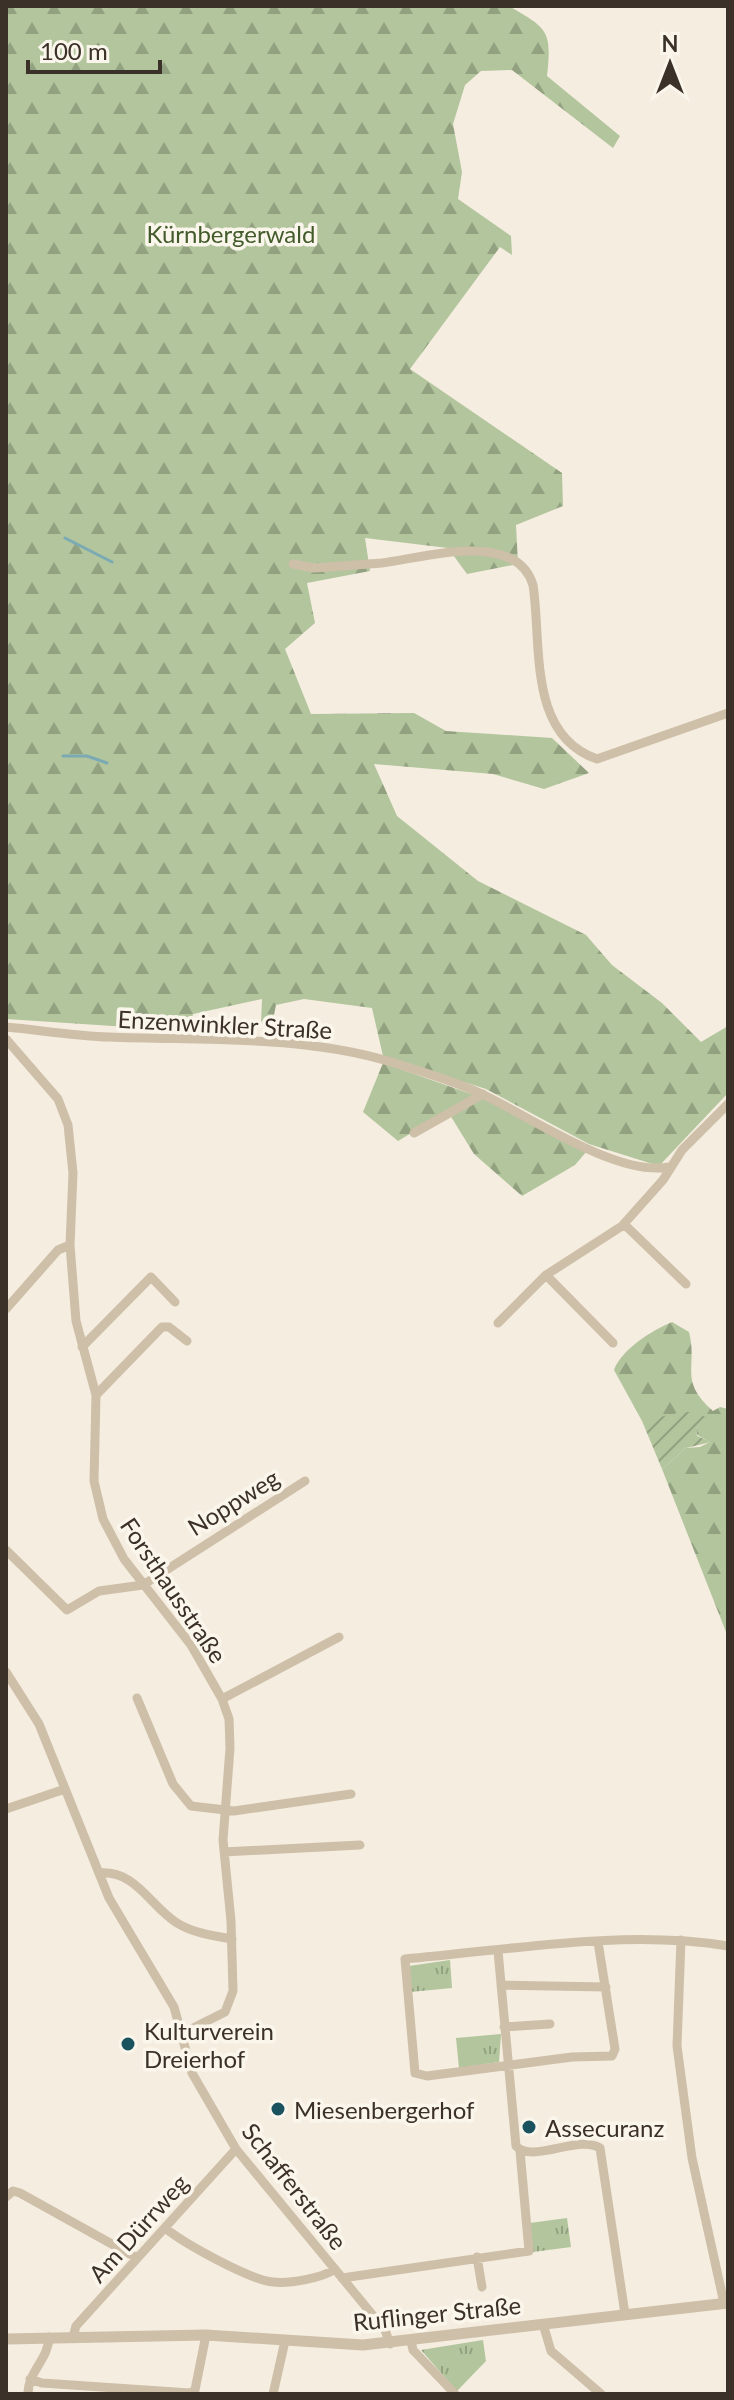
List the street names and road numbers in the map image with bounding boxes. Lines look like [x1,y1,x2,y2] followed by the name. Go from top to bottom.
[117,1004,333,1044] street label: Enzenwinkler Straße
[182,1463,284,1541] street label: Noppweg
[115,1512,233,1668] street label: Forsthausstraße
[237,2117,353,2255] street label: Schafferstraße
[82,2168,194,2288] street label: Am Dürrweg
[352,2290,522,2336] street label: Ruflinger Straße

